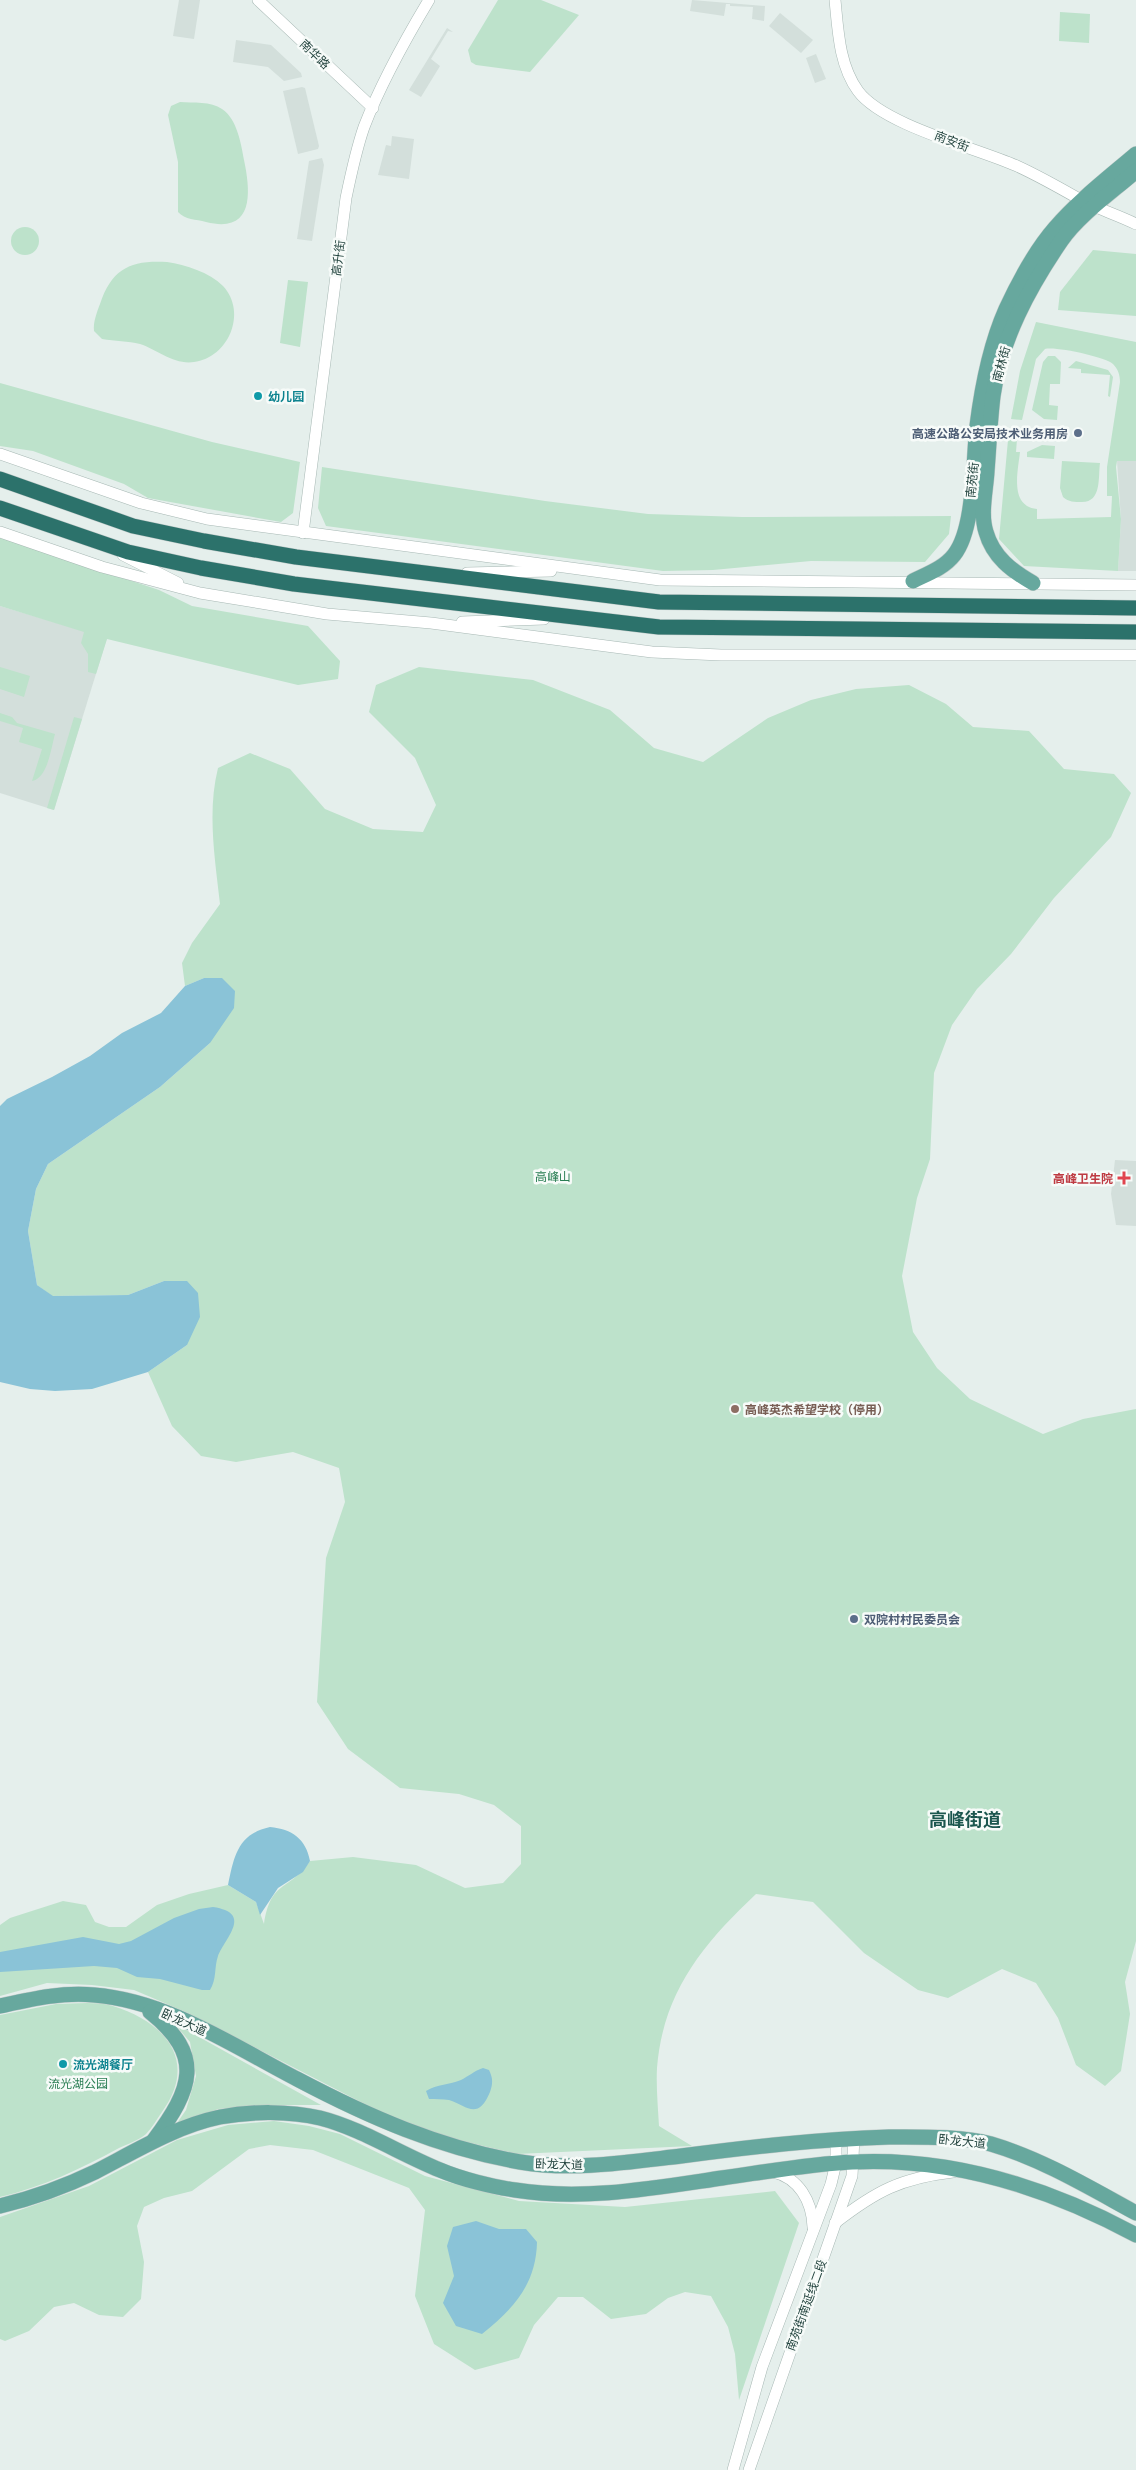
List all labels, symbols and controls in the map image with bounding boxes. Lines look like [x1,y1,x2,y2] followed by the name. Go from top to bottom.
[296,35,334,73] street label: 南华路
[932,127,972,155] street label: 南安街
[327,239,349,277] street label: 高升街
[988,344,1014,384] street label: 南林街
[268,388,304,405] place label: 幼儿园
[252,390,264,402] marker: 幼儿园
[912,425,1068,442] place label: 高速公路公安局技术业务用房
[1072,427,1084,439] marker: 高速公路公安局技术业务用房
[962,461,982,499] street label: 南苑街
[535,1168,571,1185] park label: 高峰山
[1053,1170,1113,1187] place label: 高峰卫生院
[1117,1171,1131,1185] marker: 高峰卫生院
[745,1401,889,1418] place label: 高峰英杰希望学校（停用）
[729,1403,741,1415] marker: 高峰英杰希望学校（停用）
[864,1611,960,1628] place label: 双院村村民委员会
[848,1613,860,1625] marker: 双院村村民委员会
[929,1807,1001,1832] district label: 高峰街道
[159,2004,209,2040] street label: 卧龙大道
[73,2056,133,2073] place label: 流光湖餐厅
[57,2058,69,2070] marker: 流光湖餐厅
[48,2075,108,2092] park label: 流光湖公园
[937,2130,987,2152] street label: 卧龙大道
[535,2155,583,2173] street label: 卧龙大道
[782,2257,830,2353] street label: 南苑街南延线二段

